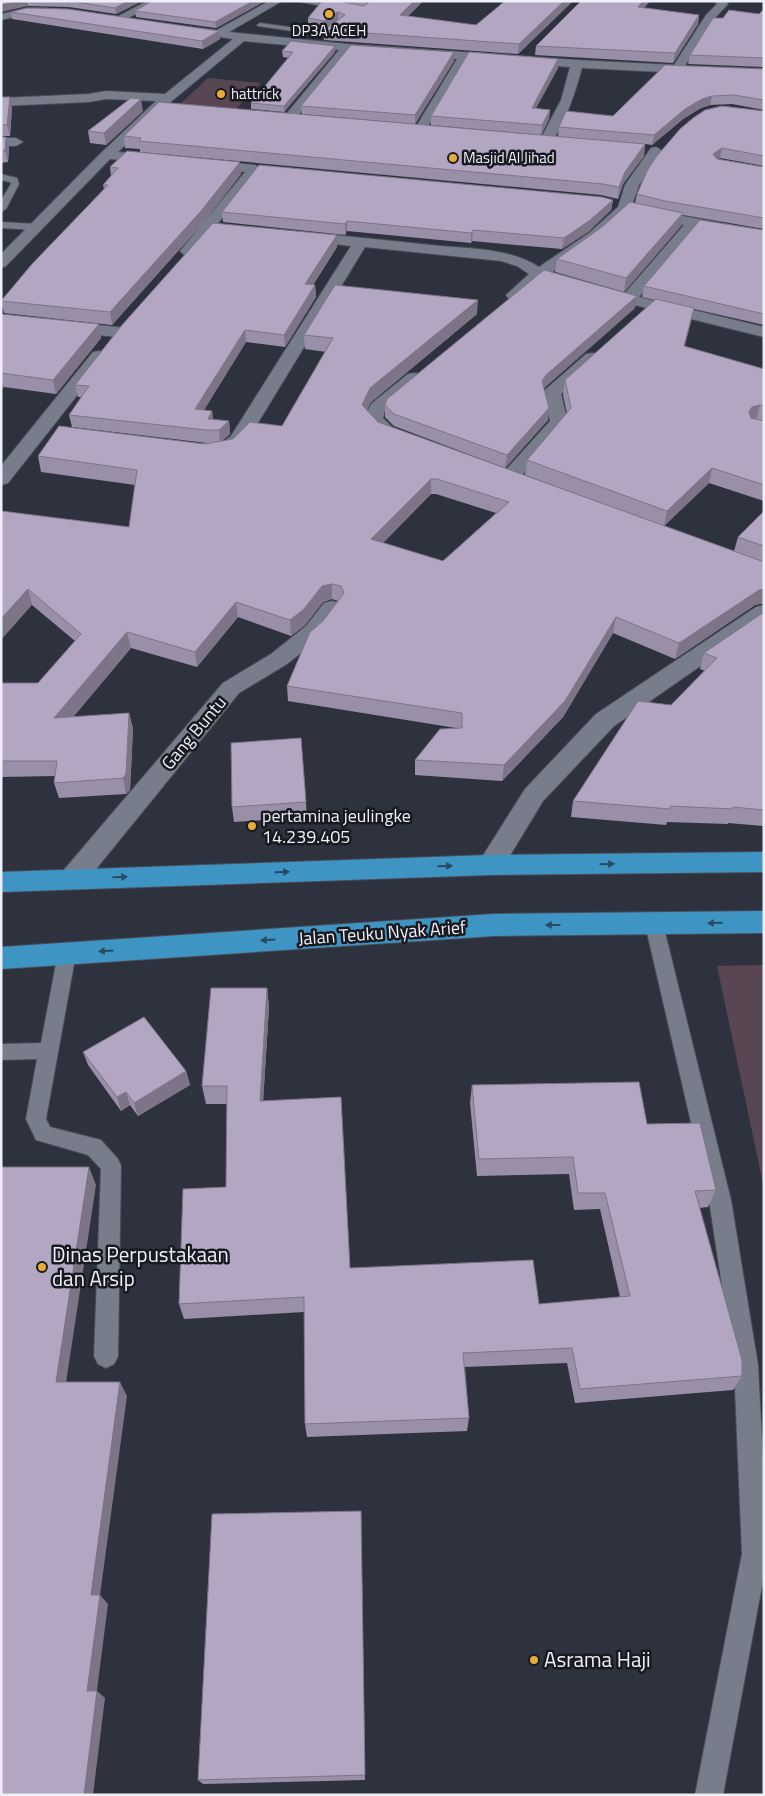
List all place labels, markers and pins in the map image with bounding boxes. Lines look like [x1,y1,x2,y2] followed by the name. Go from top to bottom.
[323,8,335,20] marker: DP3A ACEH
[292,19,366,42] place label: DP3A ACEH
[231,82,279,105] place label: hattrick
[215,88,227,100] marker: hattrick
[463,146,555,169] place label: Masjid Al Jihad
[447,152,459,164] marker: Masjid Al Jihad
[262,802,411,850] place label: pertamina jeulingke 14.239.405
[246,820,258,832] marker: pertamina jeulingke 14.239.405
[52,1238,229,1294] place label: Dinas Perpustakaan dan Arsip
[36,1261,48,1273] marker: Dinas Perpustakaan dan Arsip
[544,1643,651,1675] place label: Asrama Haji
[528,1654,540,1666] marker: Asrama Haji

